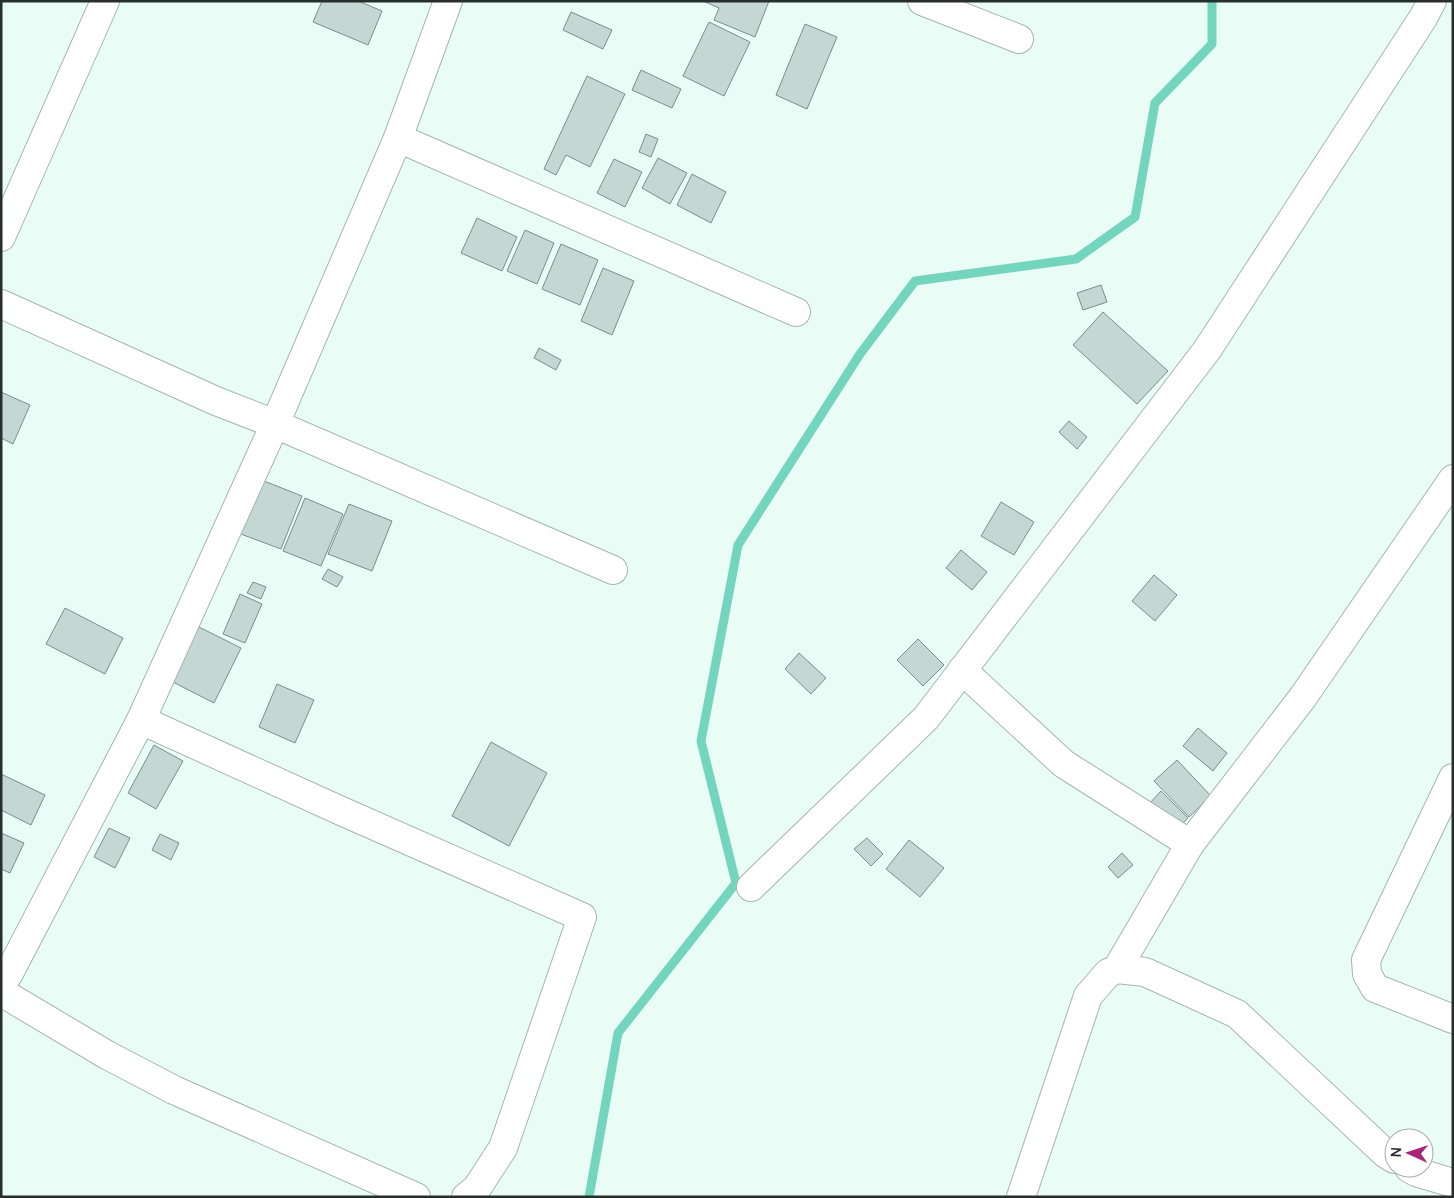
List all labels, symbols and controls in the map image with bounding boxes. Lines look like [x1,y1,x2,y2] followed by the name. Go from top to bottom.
[1384,1128,1434,1178] north arrow
[1386,1147,1405,1158] text: N

